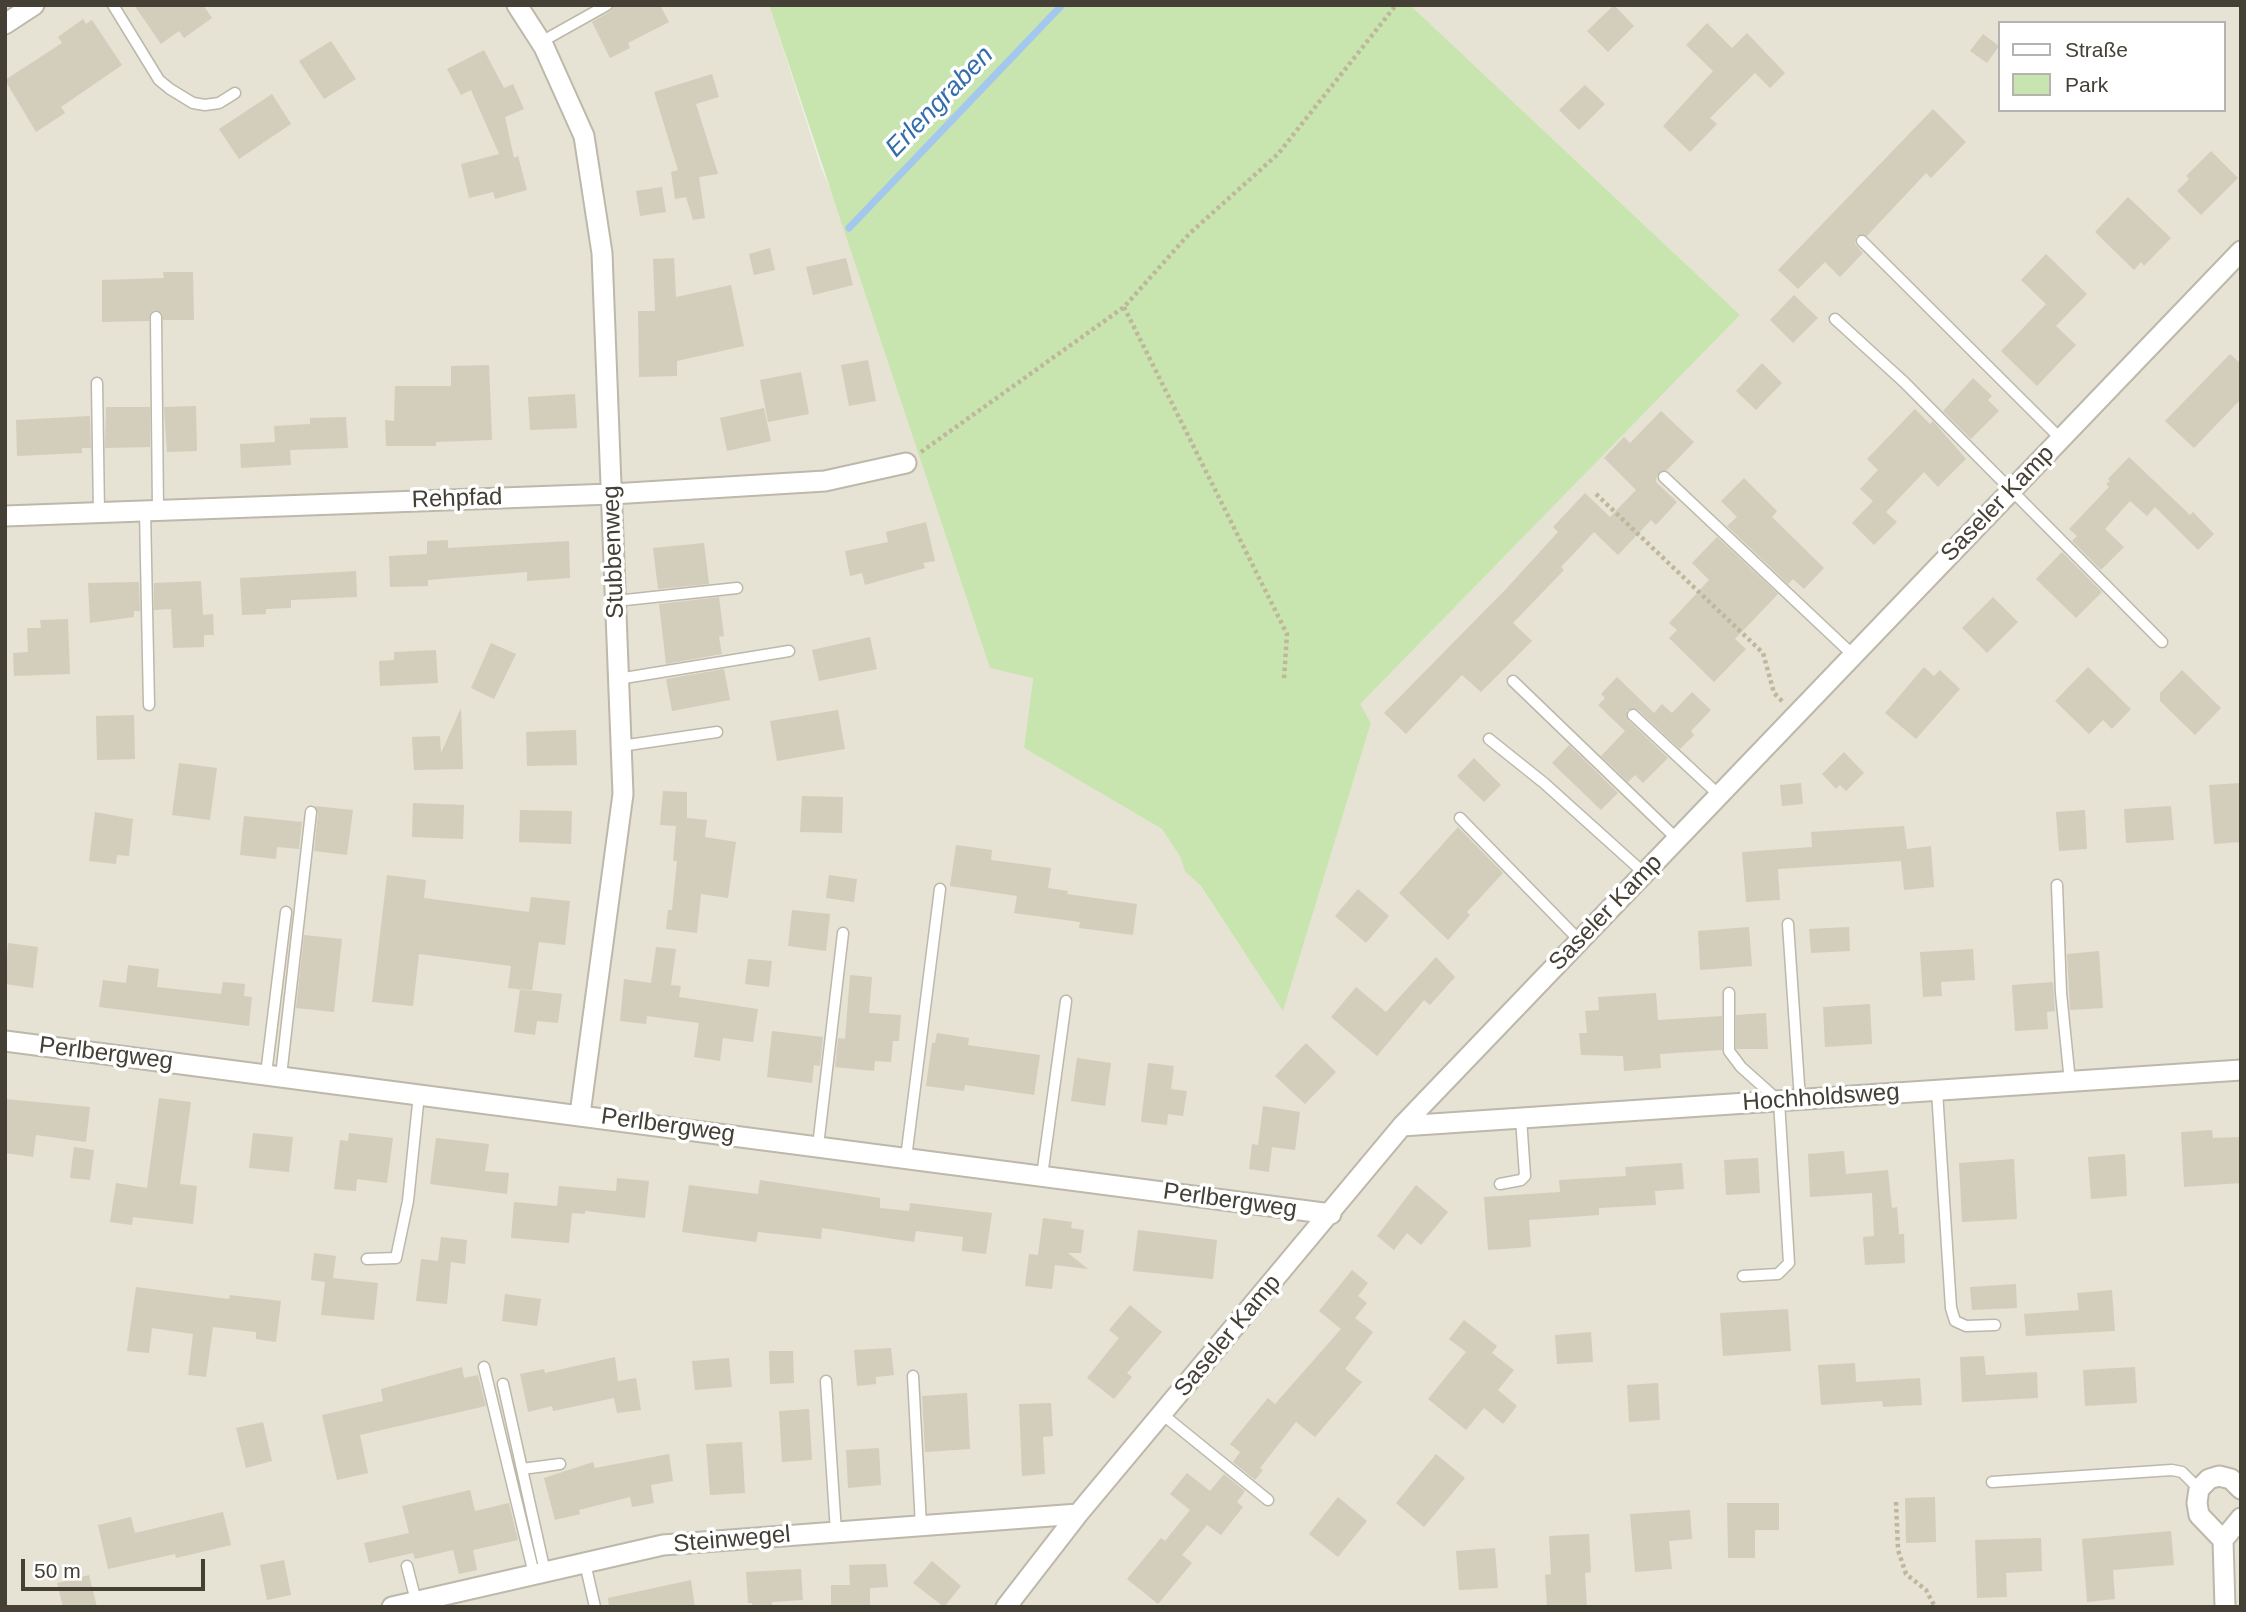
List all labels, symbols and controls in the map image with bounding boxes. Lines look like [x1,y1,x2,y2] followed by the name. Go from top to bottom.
[1997,21,2225,112] legend
[2065,38,2128,61] text: Straße
[880,40,1000,164] water label: Erlengraben
[2065,73,2108,96] text: Park
[1935,440,2061,568] street label: Saseler Kamp
[411,483,503,515] street label: Rehpfad
[597,485,631,619] street label: Stubbenweg
[1543,849,1669,977] street label: Saseler Kamp
[37,1031,175,1077] street label: Perlbergweg
[1741,1078,1901,1118] street label: Hochholdsweg
[599,1102,737,1150] street label: Perlbergweg
[1161,1177,1299,1225] street label: Perlbergweg
[1169,1269,1287,1403] street label: Saseler Kamp
[672,1521,792,1559] street label: Steinwegel
[24,1546,208,1590] scale bar
[34,1559,81,1582] text: 50 m

